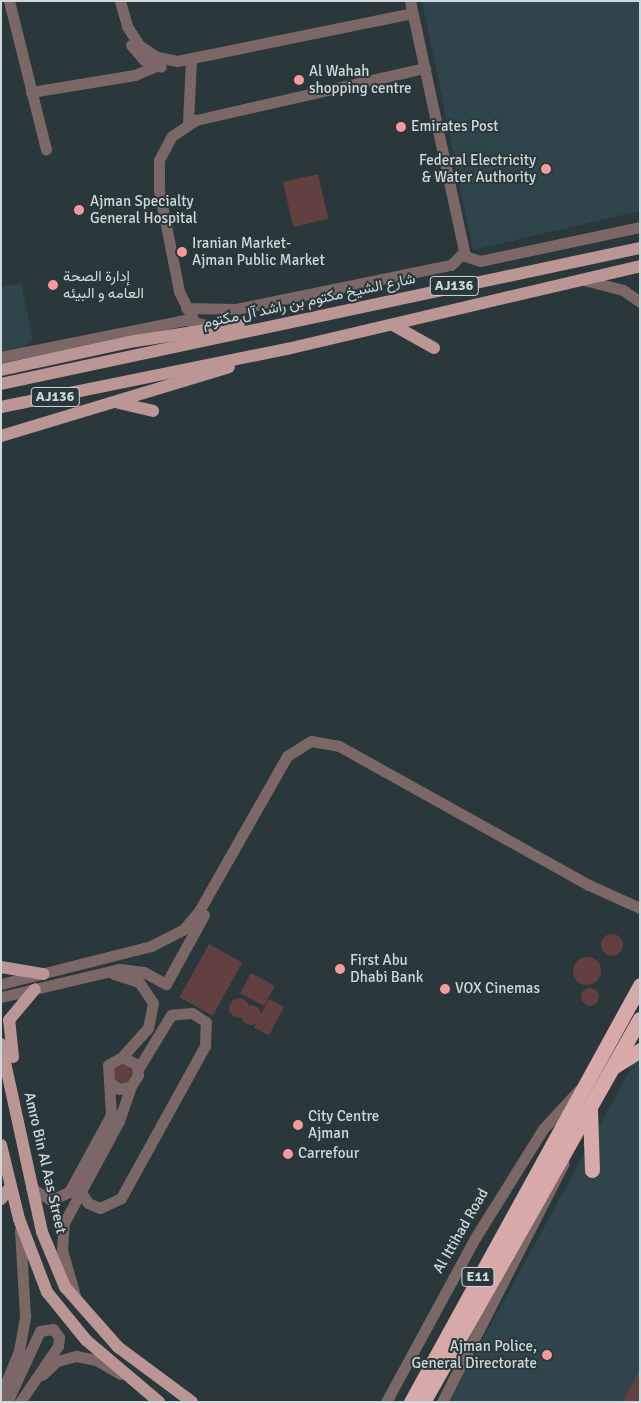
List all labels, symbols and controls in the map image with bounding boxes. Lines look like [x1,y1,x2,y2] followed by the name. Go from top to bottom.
[309,62,412,97] place label: Al Wahah shopping centre
[293,74,305,86] marker: Al Wahah shopping centre
[411,118,499,136] place label: Emirates Post
[395,121,407,133] marker: Emirates Post
[419,151,536,186] place label: Federal Electricity & Water Authority
[540,163,552,175] marker: Federal Electricity & Water Authority
[90,192,197,227] place label: Ajman Specialty General Hospital
[72,203,86,217] marker: Ajman Specialty General Hospital
[192,234,325,269] place label: Iranian Market- Ajman Public Market
[176,246,188,258] marker: Iranian Market- Ajman Public Market
[63,267,144,302] place label: إدارة الصحة العامه و البيئه
[201,270,417,332] street label: شارع الشيخ مكتوم بن راشد آل مكتوم
[429,274,479,298] road number: AJ136
[47,279,59,291] marker: إدارة الصحة العامه و البيئه
[30,386,80,408] road number: AJ136
[350,951,423,986] place label: First Abu Dhabi Bank
[334,963,346,975] marker: First Abu Dhabi Bank
[455,980,540,998] place label: VOX Cinemas
[439,983,451,995] marker: VOX Cinemas
[20,1091,70,1235] street label: Amro Bin Al Aas Street
[308,1107,379,1142] place label: City Centre Ajman
[292,1119,304,1131] marker: City Centre Ajman
[298,1145,359,1163] place label: Carrefour
[282,1148,294,1160] marker: Carrefour
[429,1185,493,1277] street label: Al Ittihad Road
[460,1266,496,1288] road number: E11
[411,1337,537,1372] place label: Ajman Police, General Directorate
[541,1349,553,1361] marker: Ajman Police, General Directorate

